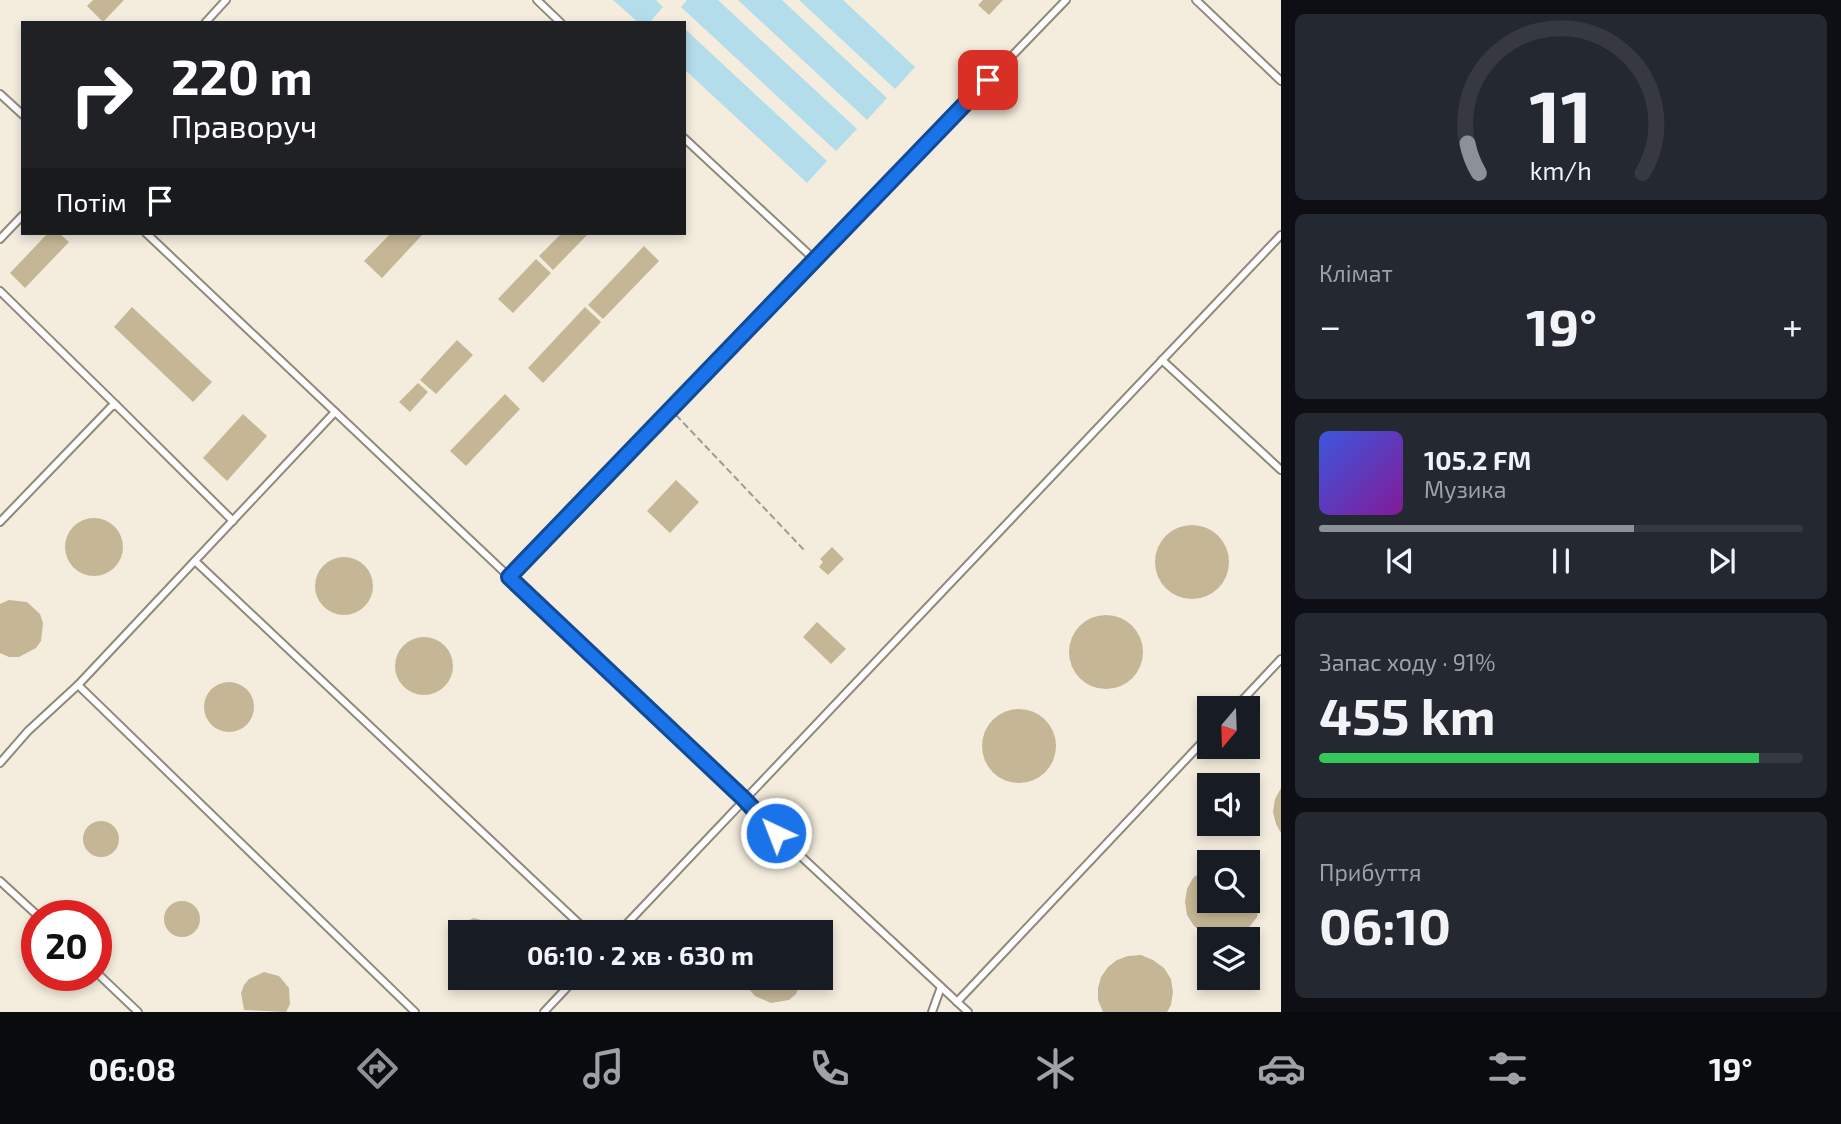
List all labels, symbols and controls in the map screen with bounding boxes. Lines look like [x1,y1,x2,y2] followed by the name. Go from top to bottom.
[171,46,313,105] text: 220 m
[56,49,147,140] icon: right
[958,50,1018,110] pin
[969,61,1007,99] icon: arrive
[1530,70,1592,158] text: 11
[171,106,317,144] text: Праворуч
[1530,155,1592,185] text: km/h
[141,182,179,220] icon: arrive
[56,186,127,217] text: Потім
[1319,259,1393,287] text: Клімат
[1526,294,1597,356] text: 19°
[1319,302,1341,348] text: −
[1782,302,1803,348] text: +
[1424,444,1531,475] text: 105.2 FM
[1424,475,1506,503] text: Музика
[1381,542,1419,580] icon: previous
[1542,542,1580,580] icon: pause
[1703,542,1741,580] icon: next
[1319,648,1496,676] text: Запас ходу · 91%
[1319,683,1496,745] text: 455 km
[1197,696,1260,760] north arrow
[1197,696,1260,990] map controls
[1197,773,1260,836] button: sound
[739,796,813,870] position arrow
[1197,850,1260,913] button: search
[1319,858,1422,886] text: Прибуття
[1319,893,1451,955] text: 06:10
[21,900,112,991] speed limit sign: 20
[1197,927,1260,990] button: layers
[527,939,754,970] text: 06:10 · 2 хв · 630 m
[353,1044,402,1093] icon: directions
[579,1044,628,1093] icon: music
[805,1044,854,1093] icon: phone
[1031,1044,1080,1093] icon: climate
[1257,1044,1306,1093] icon: car
[1483,1044,1532,1093] icon: filters
[88,1049,176,1087] text: 06:08
[1709,1049,1752,1087] text: 19°

